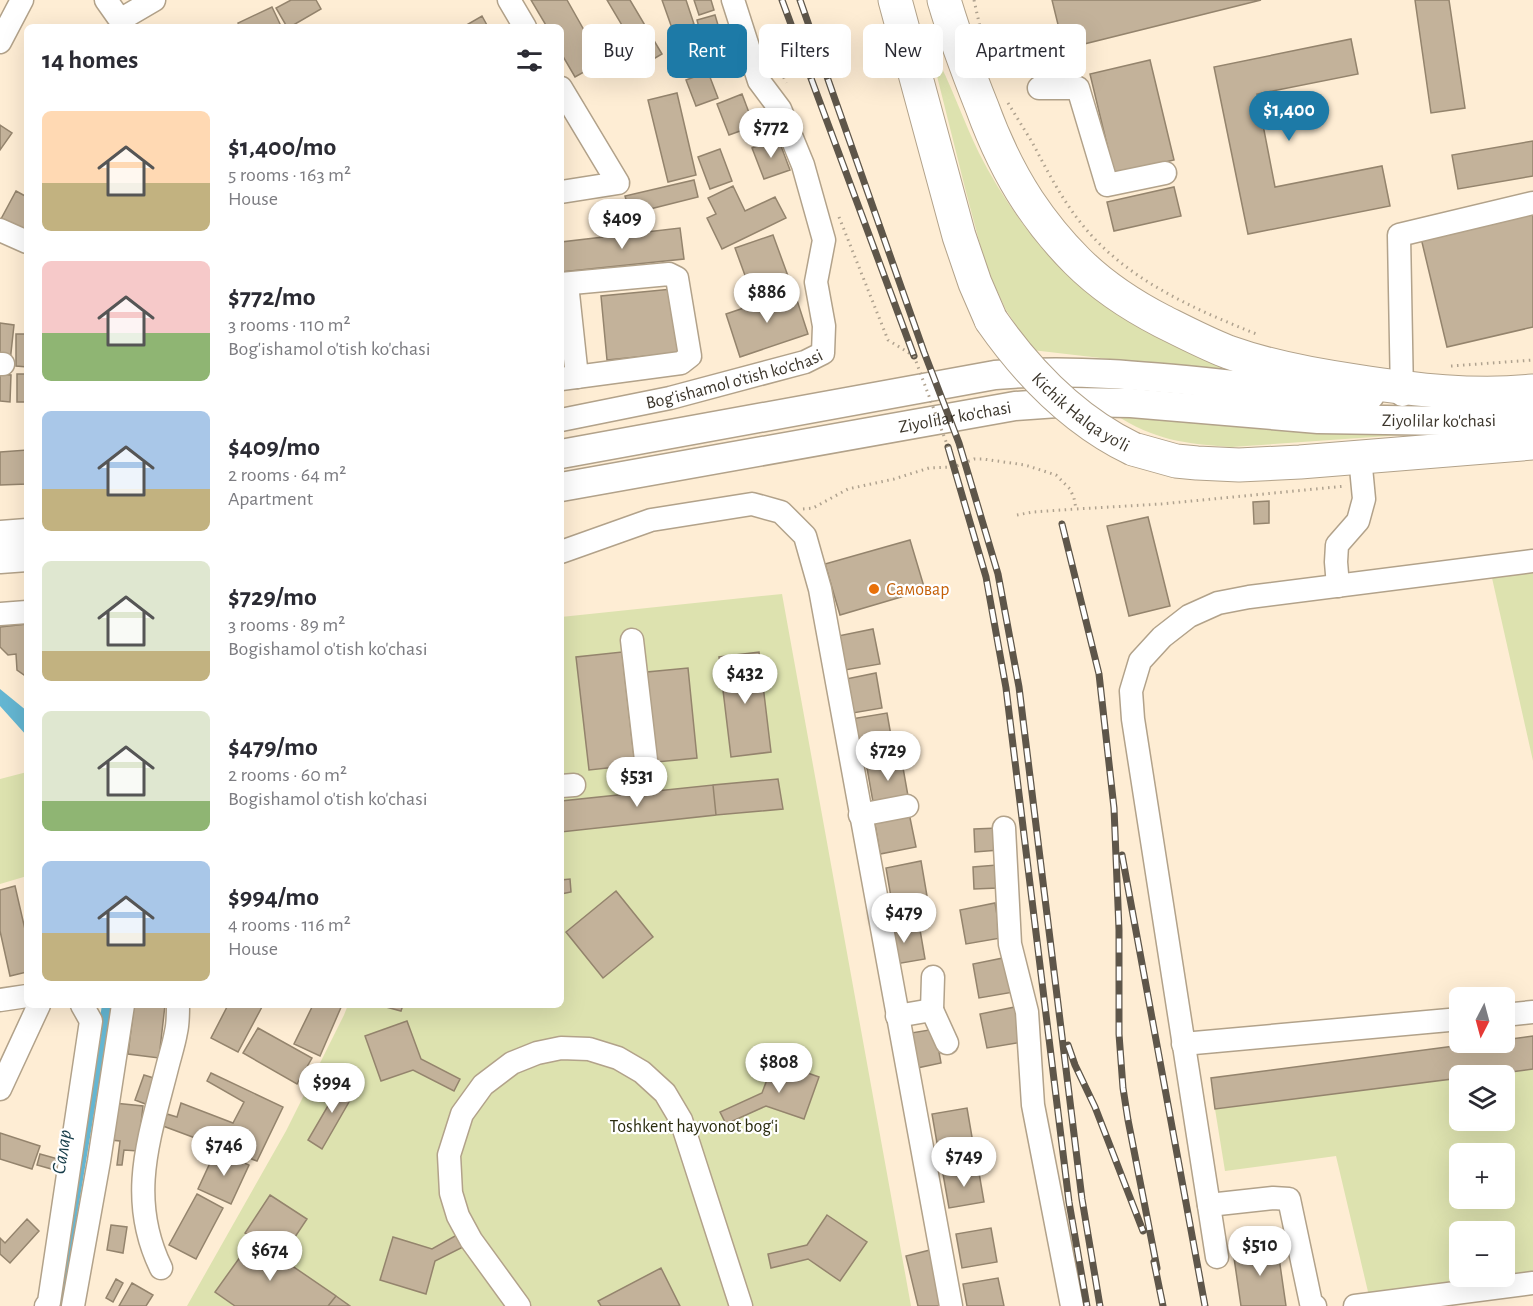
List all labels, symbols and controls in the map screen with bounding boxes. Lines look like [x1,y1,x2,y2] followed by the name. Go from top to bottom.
[582,24,655,78] chip: Buy
[667,24,747,78] chip: Rent
[759,24,851,78] chip: Filters
[863,24,943,78] chip: New
[955,24,1086,78] chip: Apartment
[513,44,546,77] icon: filters
[42,47,138,73] text: 14 homes
[1240,91,1338,142] pin: $1,400
[1263,100,1315,120] text: $1,400
[735,108,807,159] pin: $772
[753,117,789,137] text: $772
[228,134,336,160] text: $1,400/mo
[90,135,162,207] icon: home
[228,165,351,185] text: 5 rooms · 163 m²
[228,189,278,209] text: House
[586,199,658,250] pin: $409
[602,208,642,228] text: $409
[731,273,803,324] pin: $886
[748,282,786,302] text: $886
[228,284,316,310] text: $772/mo
[90,285,162,357] icon: home
[228,315,351,335] text: 3 rooms · 110 m²
[228,339,430,359] text: Bog'ishamol o'tish ko'chasi
[644,347,826,413] street label: Bog'ishamol o'tish ko'chasi
[1028,370,1132,456] street label: Kichik Halqa yo'li
[897,399,1013,437] street label: Ziyolilar ko'chasi
[1382,412,1496,431] street label: Ziyolilar ko'chasi
[228,434,320,460] text: $409/mo
[90,435,162,507] icon: home
[228,465,346,485] text: 2 rooms · 64 m²
[228,489,313,509] text: Apartment
[886,581,950,599] place label: Самовар
[867,582,881,596] marker: Самовар
[228,584,317,610] text: $729/mo
[90,585,162,657] icon: home
[228,615,345,635] text: 3 rooms · 89 m²
[228,639,428,659] text: Bogishamol o'tish ko'chasi
[709,654,781,705] pin: $432
[726,663,764,683] text: $432
[852,731,924,782] pin: $729
[228,734,318,760] text: $479/mo
[90,735,162,807] icon: home
[870,740,906,760] text: $729
[601,757,673,808] pin: $531
[228,765,347,785] text: 2 rooms · 60 m²
[620,766,654,786] text: $531
[228,789,428,809] text: Bogishamol o'tish ko'chasi
[228,884,319,910] text: $994/mo
[90,885,162,957] icon: home
[868,893,940,944] pin: $479
[885,902,923,922] text: $479
[228,915,351,935] text: 4 rooms · 116 m²
[228,939,278,959] text: House
[1449,987,1515,1053] north arrow
[1449,987,1515,1287] map controls
[743,1043,815,1094] pin: $808
[759,1052,799,1072] text: $808
[296,1063,368,1114] pin: $994
[1449,1065,1515,1131] button: layers
[313,1072,351,1092] text: $994
[610,1118,778,1136] park label: Toshkent hayvonot bogʻi
[188,1126,260,1177] pin: $746
[49,1128,75,1176] water label: Салар
[205,1135,243,1155] text: $746
[928,1137,1000,1188] pin: $749
[1449,1143,1515,1209] button: +
[945,1146,983,1166] text: $749
[1449,1221,1515,1287] button: −
[1224,1226,1296,1277] pin: $510
[234,1231,306,1282] pin: $674
[1242,1235,1278,1255] text: $510
[251,1240,289,1260] text: $674

